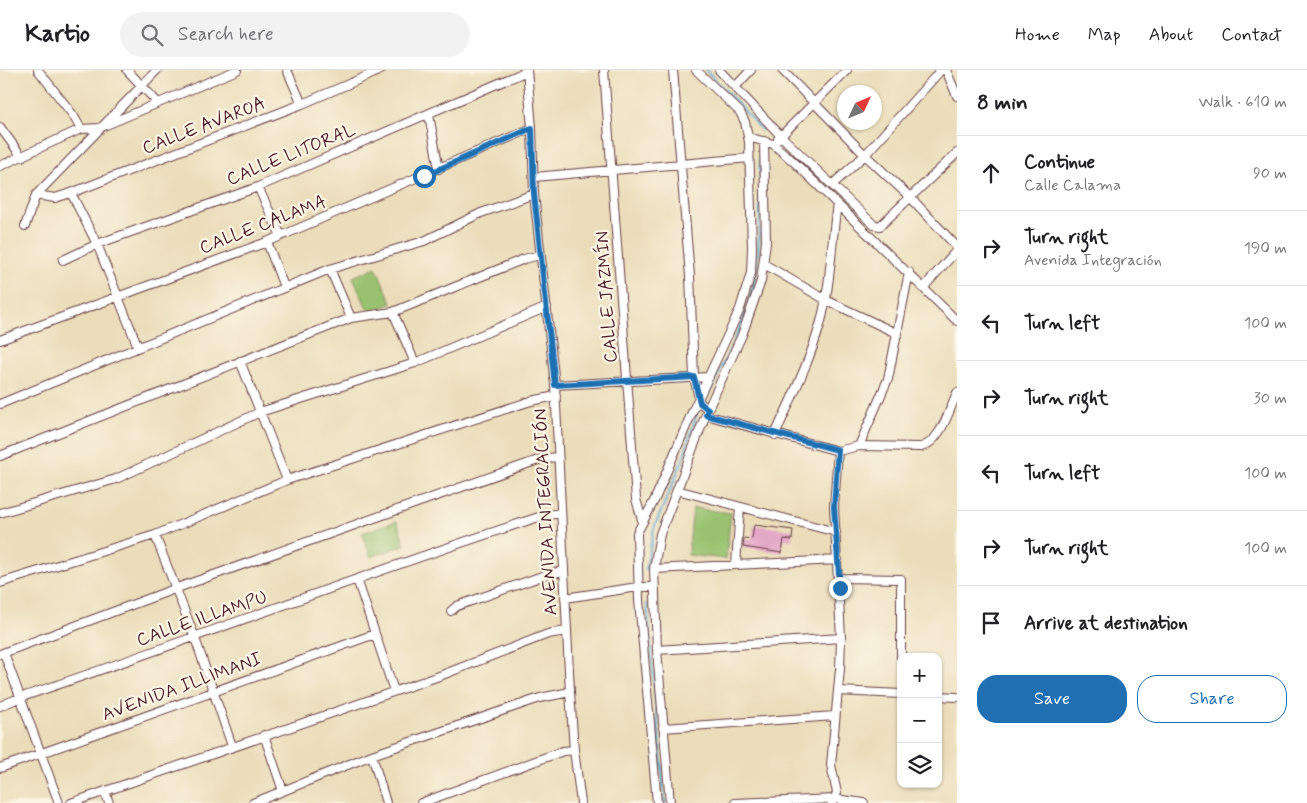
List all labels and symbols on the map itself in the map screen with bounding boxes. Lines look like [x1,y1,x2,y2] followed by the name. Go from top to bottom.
[837,85,882,130] north arrow
[139,91,269,161] street label: CALLE AVAROA
[223,118,359,192] street label: CALLE LITORAL
[413,165,436,188] route start
[196,190,330,260] street label: CALLE CALAMA
[590,230,624,364] street label: CALLE JAZMÍN
[529,408,563,616] street label: AVENIDA INTEGRACIÓN
[829,577,852,600] route end
[133,585,271,653] street label: CALLE ILLAMPU
[99,647,265,727] street label: AVENIDA ILLIMANI

